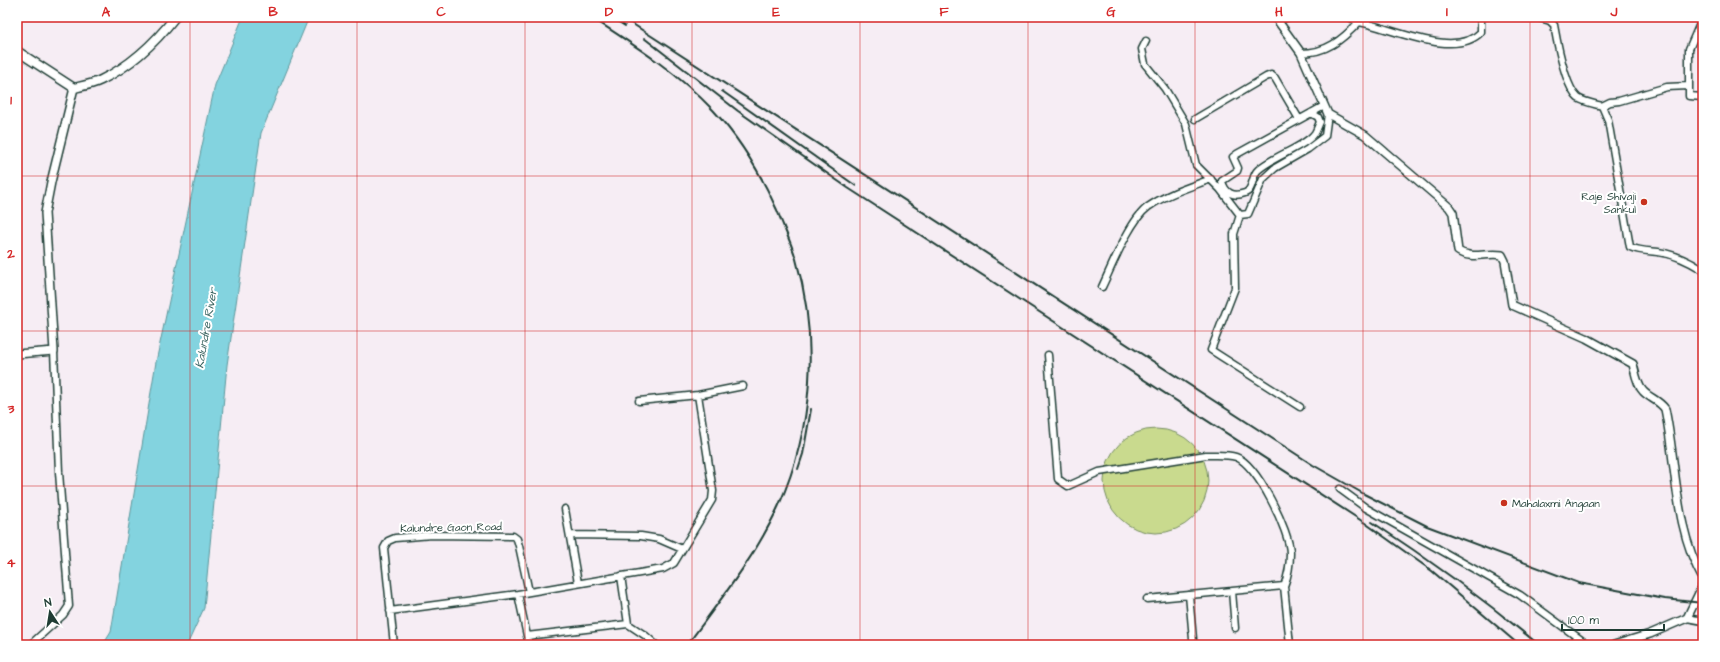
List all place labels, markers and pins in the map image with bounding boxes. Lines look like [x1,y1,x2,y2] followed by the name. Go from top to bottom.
[1581,189,1636,217] place label: Raje Shivaji Sankul
[1639,197,1649,207] marker: Raje Shivaji Sankul
[1512,496,1600,512] place label: Mahalaxmi Angaan
[1499,498,1509,508] marker: Mahalaxmi Angaan

